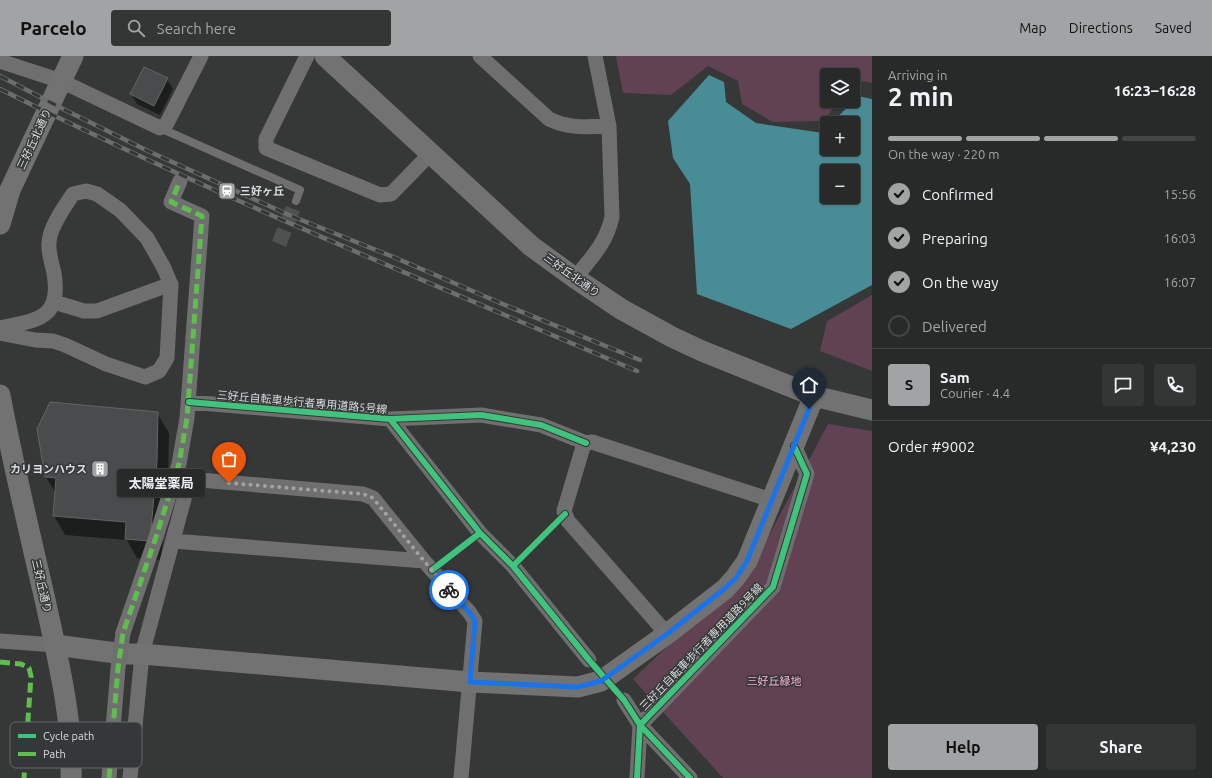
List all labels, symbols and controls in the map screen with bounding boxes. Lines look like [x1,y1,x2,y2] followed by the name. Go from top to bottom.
[111,10,391,46] search box
[20,17,87,39] text: Parcelo
[125,17,147,39] icon: search
[157,20,236,37] text: Search here
[1019,20,1047,36] text: Map
[1069,20,1133,36] text: Directions
[1155,20,1192,36] text: Saved
[820,68,860,204] map controls
[820,68,860,108] button: layers
[888,68,947,82] text: Arriving in
[888,82,954,111] text: 2 min
[1113,82,1196,99] text: 16:23–16:28
[15,107,53,171] street label: 三好丘北通り
[820,116,860,156] button: +
[888,147,1000,161] text: On the way · 220 m
[820,164,860,204] button: −
[217,181,237,201] station icon: 三好ヶ丘
[888,183,910,205] icon: check
[240,185,284,197] place label: 三好ヶ丘
[922,186,994,203] text: Confirmed
[1163,187,1196,201] text: 15:56
[888,227,910,249] icon: check
[922,230,988,247] text: Preparing
[1163,231,1196,245] text: 16:03
[542,251,602,299] street label: 三好丘北通り
[888,271,910,293] icon: check
[922,274,998,291] text: On the way
[1163,275,1196,289] text: 16:07
[922,318,987,335] text: Delivered
[1102,364,1144,406] button: chat
[1154,364,1196,406] button: phone
[792,368,826,409] pin
[940,369,970,386] text: Sam
[798,374,820,396] icon: home
[905,376,913,393] text: S
[940,386,1010,400] text: Courier · 4.4
[216,389,388,415] street label: 三好丘自転車歩行者専用道路5号線
[888,438,975,455] text: Order #9002
[1150,438,1196,455] text: ¥4,230
[212,442,246,483] pin
[218,448,240,470] icon: bag
[90,459,110,479] building icon: カリヨンハウス
[10,463,87,475] place label: カリヨンハウス
[117,469,205,497] callout: 太陽堂薬局
[128,476,194,490] text: 太陽堂薬局
[30,558,54,614] street label: 三好丘通り
[429,570,469,610] courier
[438,579,460,601] icon: bike
[637,581,765,713] street label: 三好丘自転車歩行者専用道路9号線
[747,675,802,687] park label: 三好丘緑地
[10,722,142,768] legend
[888,724,1038,770] button: Help
[1046,724,1196,770] button: Share
[43,730,94,742] text: Cycle path
[43,748,66,760] text: Path

